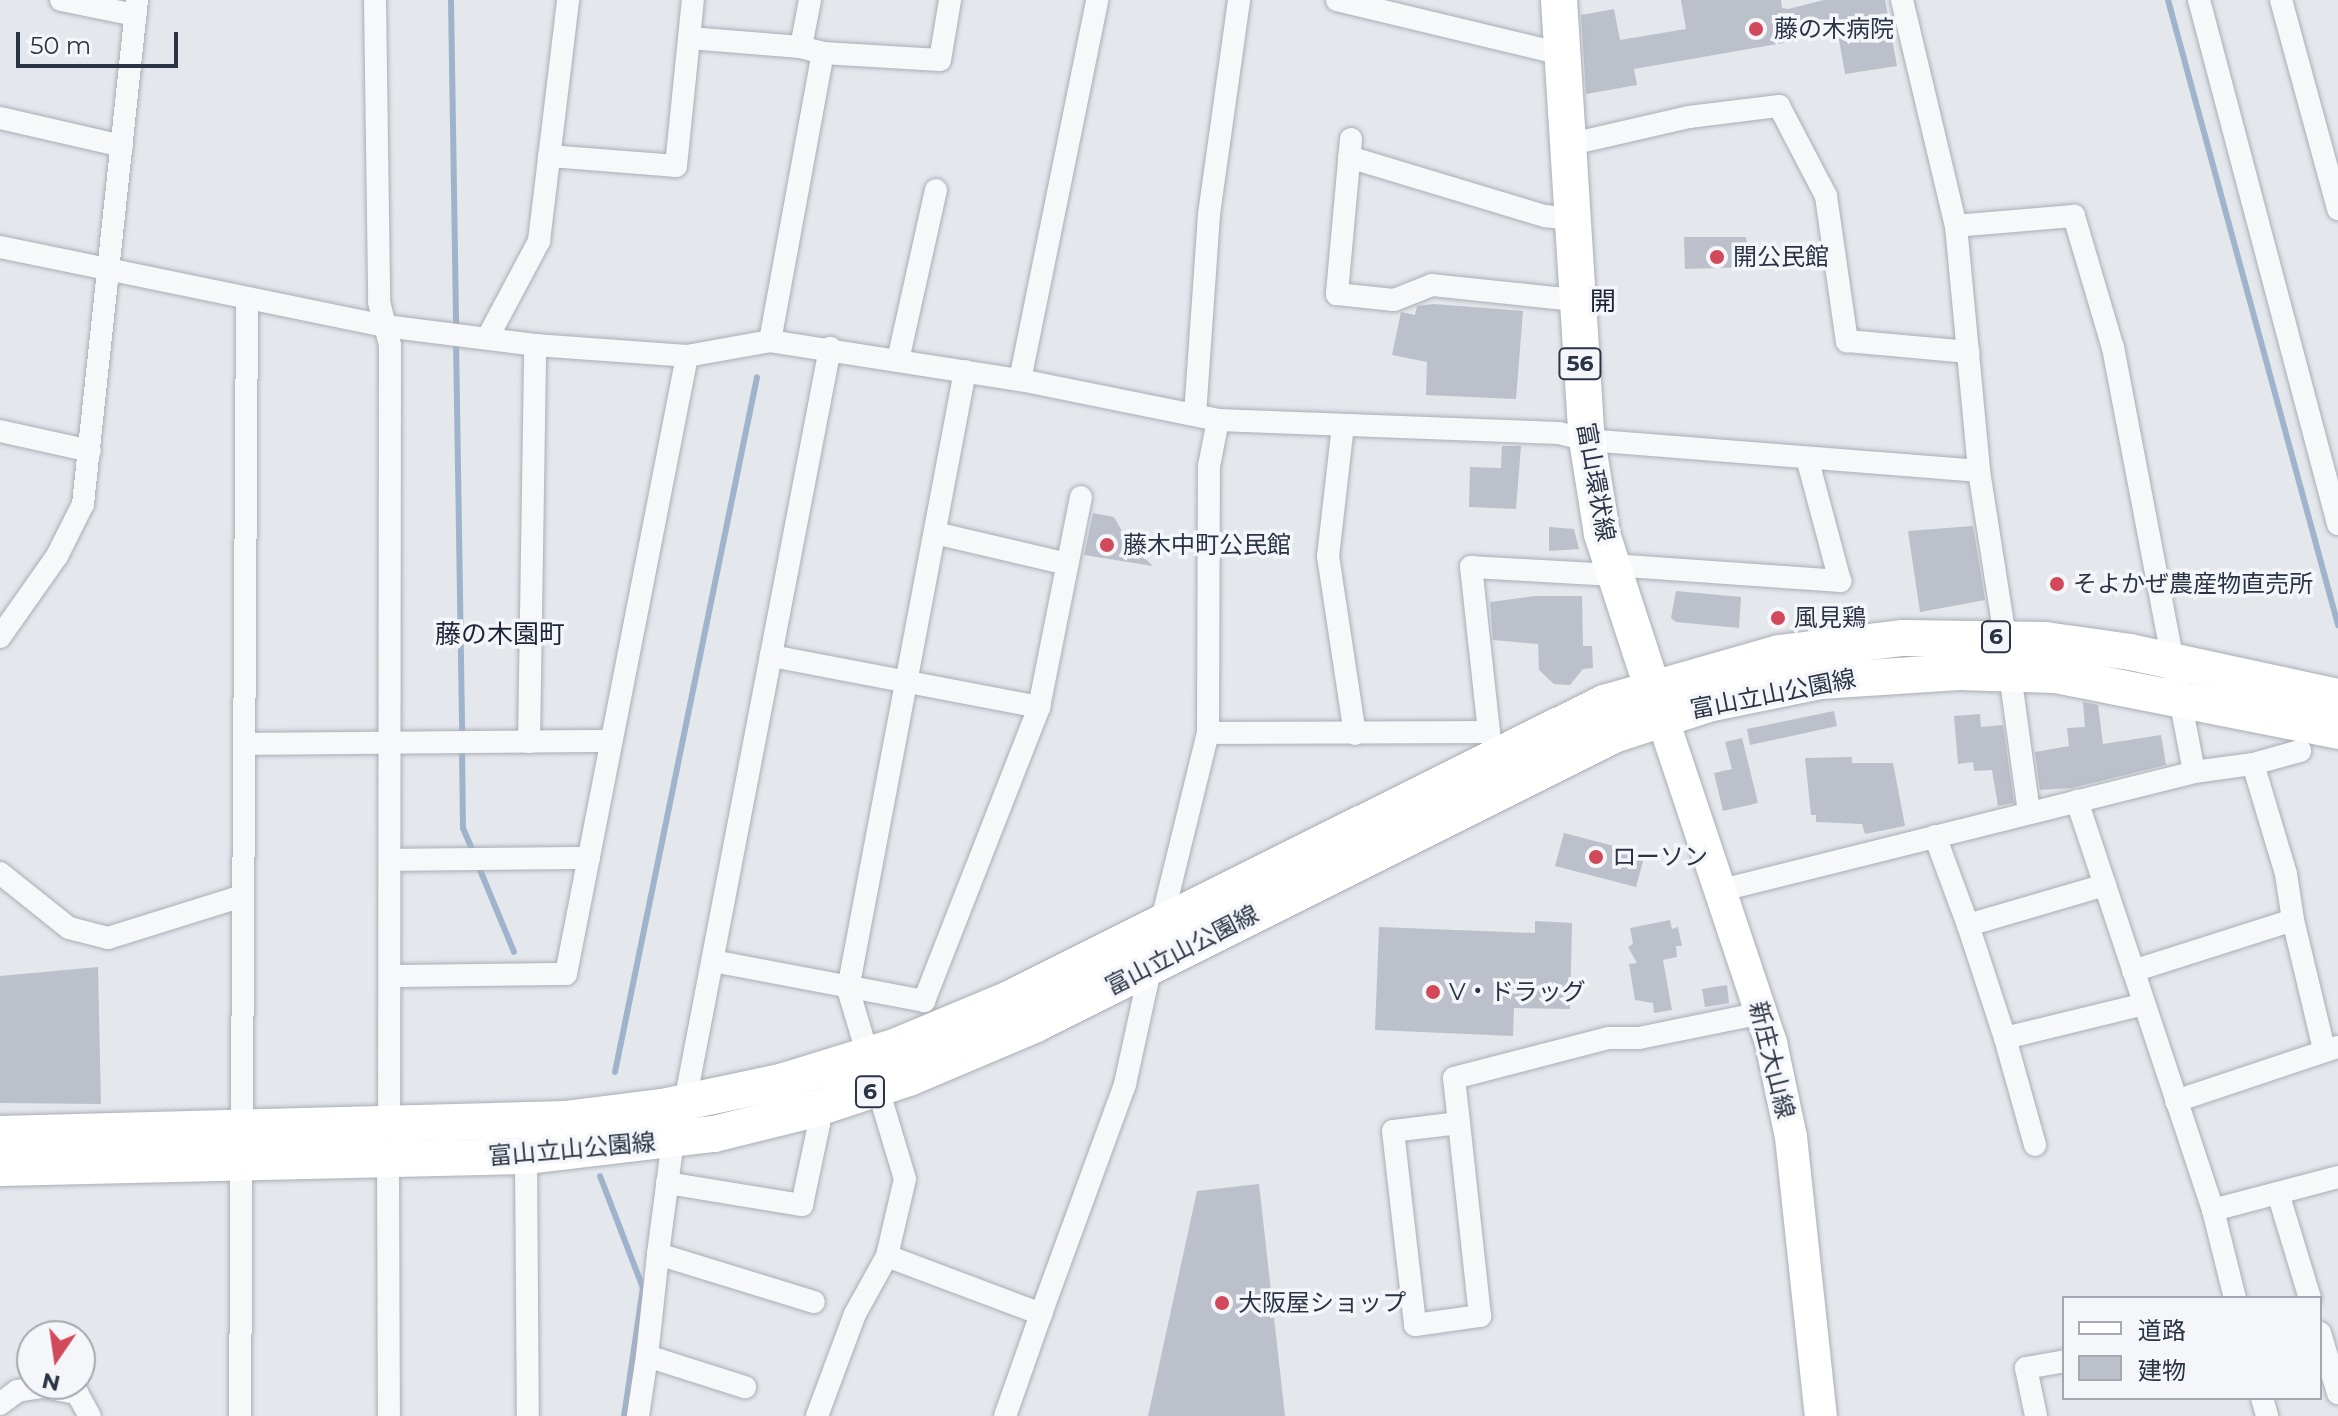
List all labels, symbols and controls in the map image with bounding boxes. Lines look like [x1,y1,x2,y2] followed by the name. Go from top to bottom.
[1774,15,1894,43] place label: 藤の木病院
[20,16,182,66] scale bar
[1745,18,1767,40] marker: 藤の木病院
[30,31,91,60] text: 50 m
[1733,243,1829,271] place label: 開公民館
[1708,248,1726,266] marker: 開公民館
[1590,286,1616,318] district label: 開
[1558,346,1602,382] road number: 56
[1571,420,1621,544] street label: 富山環状線
[1123,531,1291,559] place label: 藤木中町公民館
[1098,536,1116,554] marker: 藤木中町公民館
[2073,570,2313,598] place label: そよかぜ農産物直売所
[2048,575,2066,593] marker: そよかぜ農産物直売所
[1794,604,1866,632] place label: 風見鶏
[1769,609,1787,627] marker: 風見鶏
[435,619,565,651] district label: 藤の木園町
[1980,619,2012,655] road number: 6
[1688,664,1858,724] street label: 富山立山公園線
[1612,843,1708,871] place label: ローソン
[1587,848,1605,866] marker: ローソン
[1101,899,1263,1001] street label: 富山立山公園線
[1449,978,1586,1006] place label: V・ドラッグ
[1424,983,1442,1001] marker: V・ドラッグ
[1744,998,1800,1122] street label: 新庄大山線
[854,1074,886,1110] road number: 6
[487,1127,657,1171] street label: 富山立山公園線
[1238,1289,1406,1317] place label: 大阪屋ショップ
[1213,1294,1231,1312] marker: 大阪屋ショップ
[2062,1296,2322,1400] legend
[2138,1316,2186,1345] text: 道路
[16,1320,96,1400] north arrow
[2138,1356,2186,1385] text: 建物
[39,1367,63,1397] text: N

